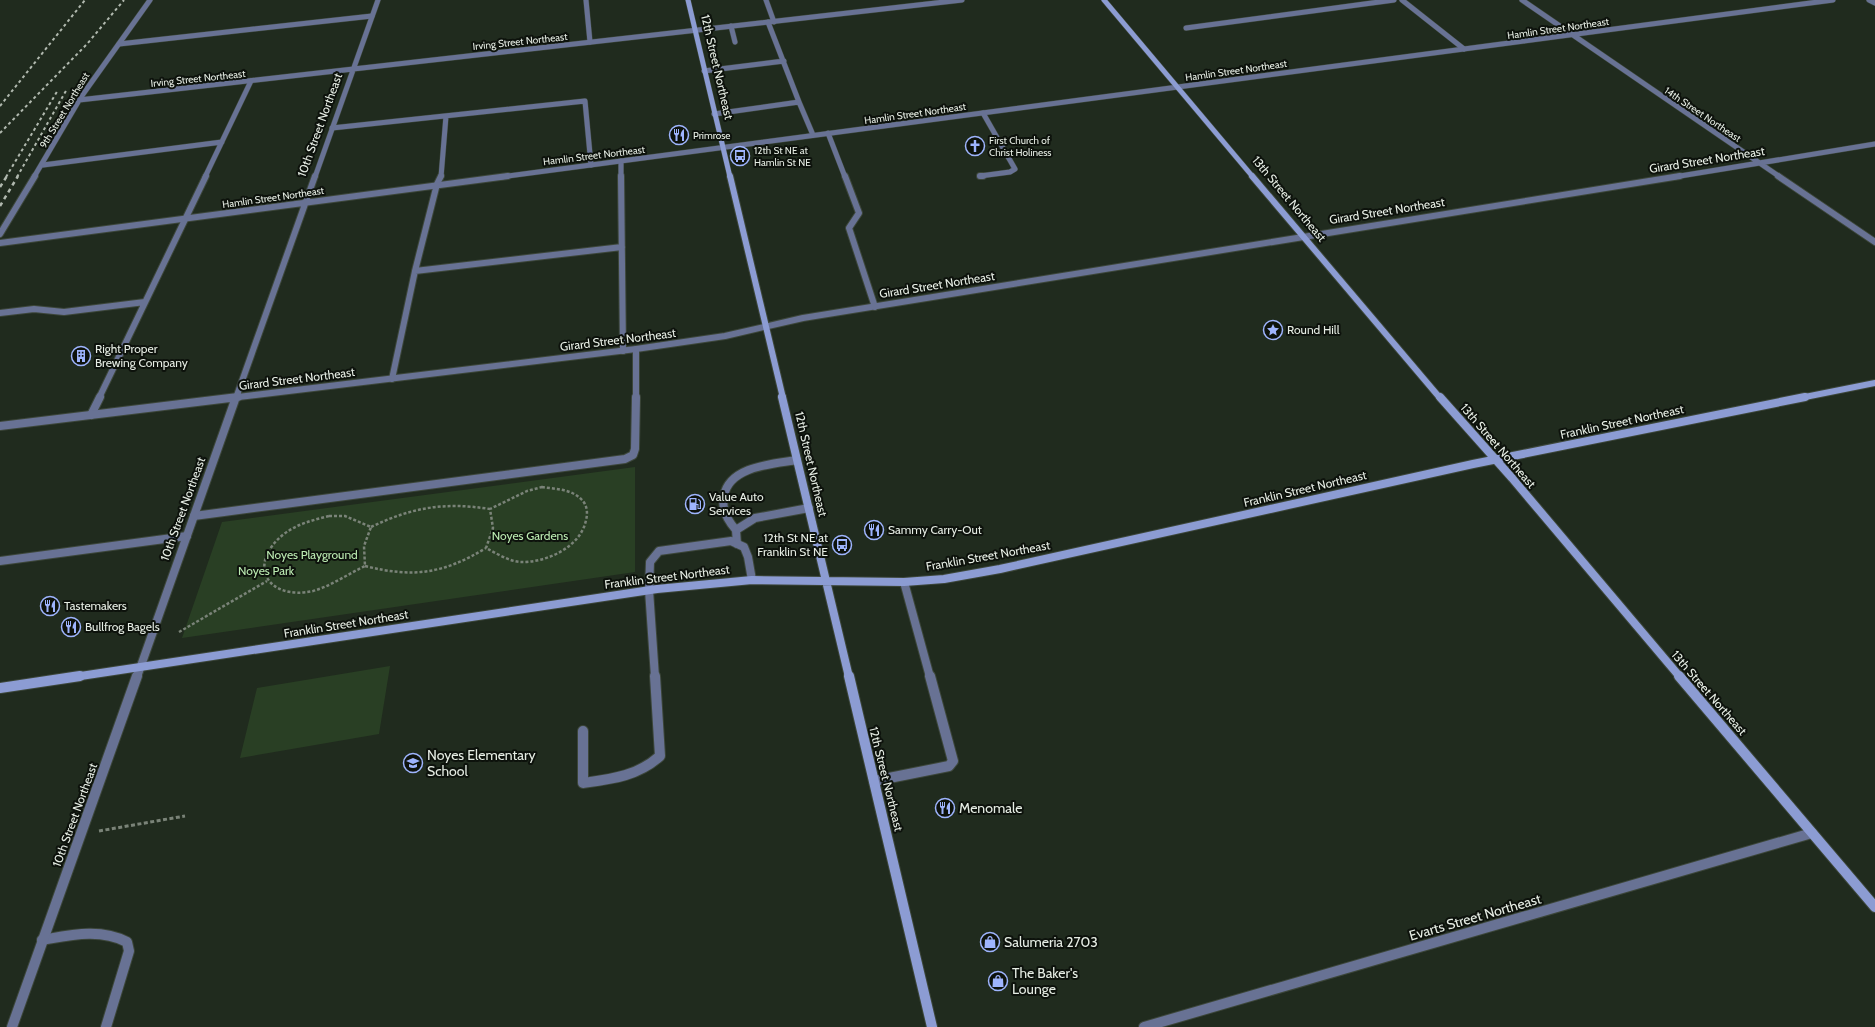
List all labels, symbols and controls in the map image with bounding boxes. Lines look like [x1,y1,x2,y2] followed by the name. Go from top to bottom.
[698,13,737,121] street label: 12th Street Northeast
[1506,15,1610,42] street label: Hamlin Street Northeast
[472,30,569,53] street label: Irving Street Northeast
[1184,57,1288,84] street label: Hamlin Street Northeast
[150,67,247,90] street label: Irving Street Northeast
[37,69,93,151] street label: 9th Street Northeast
[294,71,345,179] street label: 10th Street Northeast
[1662,84,1744,145] street label: 14th Street Northeast
[863,100,967,127] street label: Hamlin Street Northeast
[668,124,690,146] restaurant icon: Primrose
[693,129,730,142] place label: Primrose
[989,134,1052,159] place label: First Church of Christ Holiness
[964,135,986,157] church icon: First Church of Christ Holiness
[542,143,646,168] street label: Hamlin Street Northeast
[1648,143,1766,176] street label: Girard Street Northeast
[754,144,811,169] place label: 12th St NE at Hamlin St NE
[729,145,751,167] bus stop icon: 12th St NE at Hamlin St NE
[1249,153,1330,245] street label: 13th Street Northeast
[221,184,325,211] street label: Hamlin Street Northeast
[1328,194,1446,227] street label: Girard Street Northeast
[878,268,996,301] street label: Girard Street Northeast
[1262,319,1284,341] place icon: Round Hill
[1287,322,1340,337] place label: Round Hill
[559,325,677,354] street label: Girard Street Northeast
[95,341,188,370] place label: Right Proper Brewing Company
[70,345,92,367] building icon: Right Proper Brewing Company
[238,364,356,393] street label: Girard Street Northeast
[1458,400,1539,491] street label: 13th Street Northeast
[1559,401,1685,442] street label: Franklin Street Northeast
[792,410,831,518] street label: 12th Street Northeast
[157,455,208,563] street label: 10th Street Northeast
[1242,467,1368,510] street label: Franklin Street Northeast
[709,489,764,518] place label: Value Auto Services
[684,493,706,515] fuel station icon: Value Auto Services
[863,519,885,541] restaurant icon: Sammy Carry-Out
[888,522,982,537] place label: Sammy Carry-Out
[492,528,568,543] park label: Noyes Gardens
[757,530,828,559] place label: 12th St NE at Franklin St NE
[831,534,853,556] bus stop icon: 12th St NE at Franklin St NE
[925,537,1051,574] street label: Franklin Street Northeast
[266,547,358,562] park label: Noyes Playground
[604,561,730,592] street label: Franklin Street Northeast
[238,563,295,578] park label: Noyes Park
[39,595,61,617] restaurant icon: Tastemakers
[64,598,127,613] place label: Tastemakers
[283,606,409,641] street label: Franklin Street Northeast
[60,616,82,638] restaurant icon: Bullfrog Bagels
[85,619,160,634] place label: Bullfrog Bagels
[1669,647,1750,738] street label: 13th Street Northeast
[866,725,907,833] street label: 12th Street Northeast
[427,746,536,780] place label: Noyes Elementary School
[402,752,424,774] school or university icon: Noyes Elementary School
[49,761,100,869] street label: 10th Street Northeast
[934,797,956,819] restaurant icon: Menomale
[959,799,1022,817] place label: Menomale
[1407,889,1543,945] street label: Evarts Street Northeast
[979,931,1001,953] shop icon: Salumeria 2703
[1004,933,1098,951] place label: Salumeria 2703
[1012,964,1078,998] place label: The Baker's Lounge
[987,970,1009,992] shop icon: The Baker's Lounge

